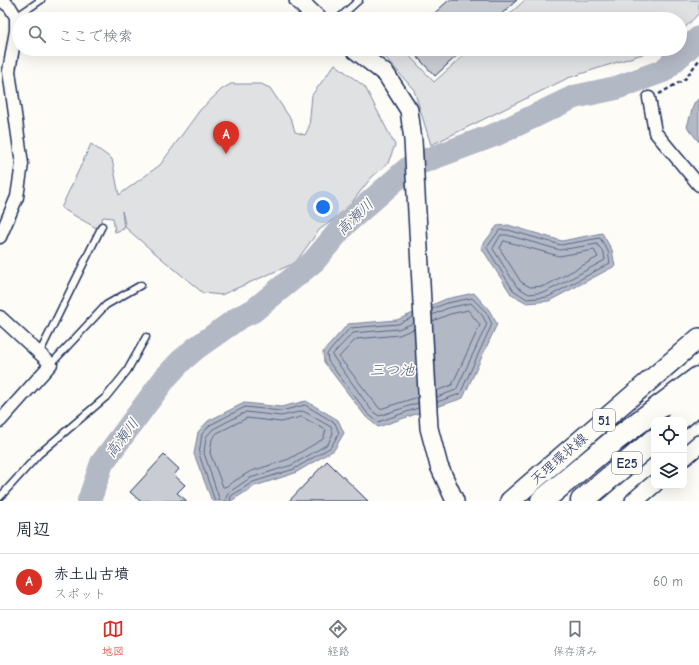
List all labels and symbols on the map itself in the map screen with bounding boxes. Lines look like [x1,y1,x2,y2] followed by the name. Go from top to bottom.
[213,121,239,154] pin: A
[333,195,377,239] water label: 高瀬川
[313,197,333,217] your location
[369,361,415,379] water label: 三つ池
[593,409,615,431] road number: 51
[101,415,143,461] water label: 高瀬川
[527,430,591,488] street label: 天理環状線
[612,452,642,474] road number: E25

